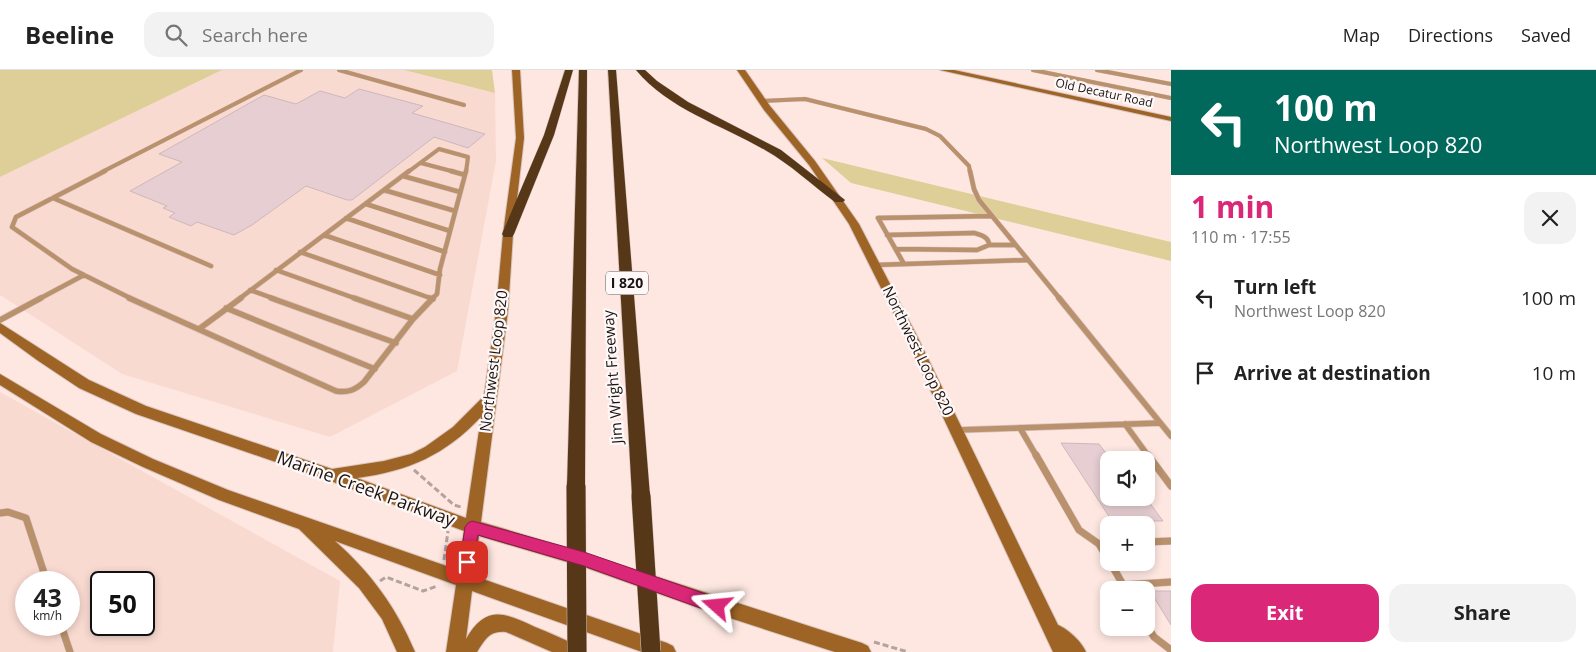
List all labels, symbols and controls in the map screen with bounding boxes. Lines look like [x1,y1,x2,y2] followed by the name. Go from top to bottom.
[144,12,494,57] search box
[25,18,114,51] text: Beeline
[162,21,190,49] icon: search
[202,22,308,48] text: Search here
[1343,23,1380,47] text: Map
[1408,23,1493,47] text: Directions
[1521,23,1571,47] text: Saved
[1054,74,1154,111] street label: Old Decatur Road
[1274,84,1378,131] text: 100 m
[1191,90,1256,155] icon: left
[1274,129,1482,159] text: Northwest Loop 820
[1191,186,1274,227] text: 1 min
[1524,192,1576,244] button: close
[1191,226,1291,248] text: 110 m · 17:55
[606,272,648,294] road number: I 820
[1234,274,1316,300] text: Turn left
[879,282,959,419] street label: Northwest Loop 820
[1191,284,1219,312] icon: left
[1521,285,1576,311] text: 100 m
[474,289,512,433] street label: Northwest Loop 820
[1234,300,1386,322] text: Northwest Loop 820
[597,309,627,447] street label: Jim Wright Freeway
[1191,359,1219,387] icon: arrive
[1234,360,1431,386] text: Arrive at destination
[1532,360,1576,386] text: 10 m
[274,445,459,532] street label: Marine Creek Parkway
[1100,451,1155,636] map controls
[1100,451,1155,506] button: sound
[1100,516,1155,571] button: +
[446,541,488,583] pin
[453,548,481,576] icon: arrive
[90,571,155,636] speed limit sign: 50
[690,579,742,631] position arrow
[33,580,62,614] text: 43
[1100,581,1155,636] button: −
[1191,584,1379,642] button: Exit
[1389,584,1576,642] button: Share
[33,607,62,624] text: km/h

